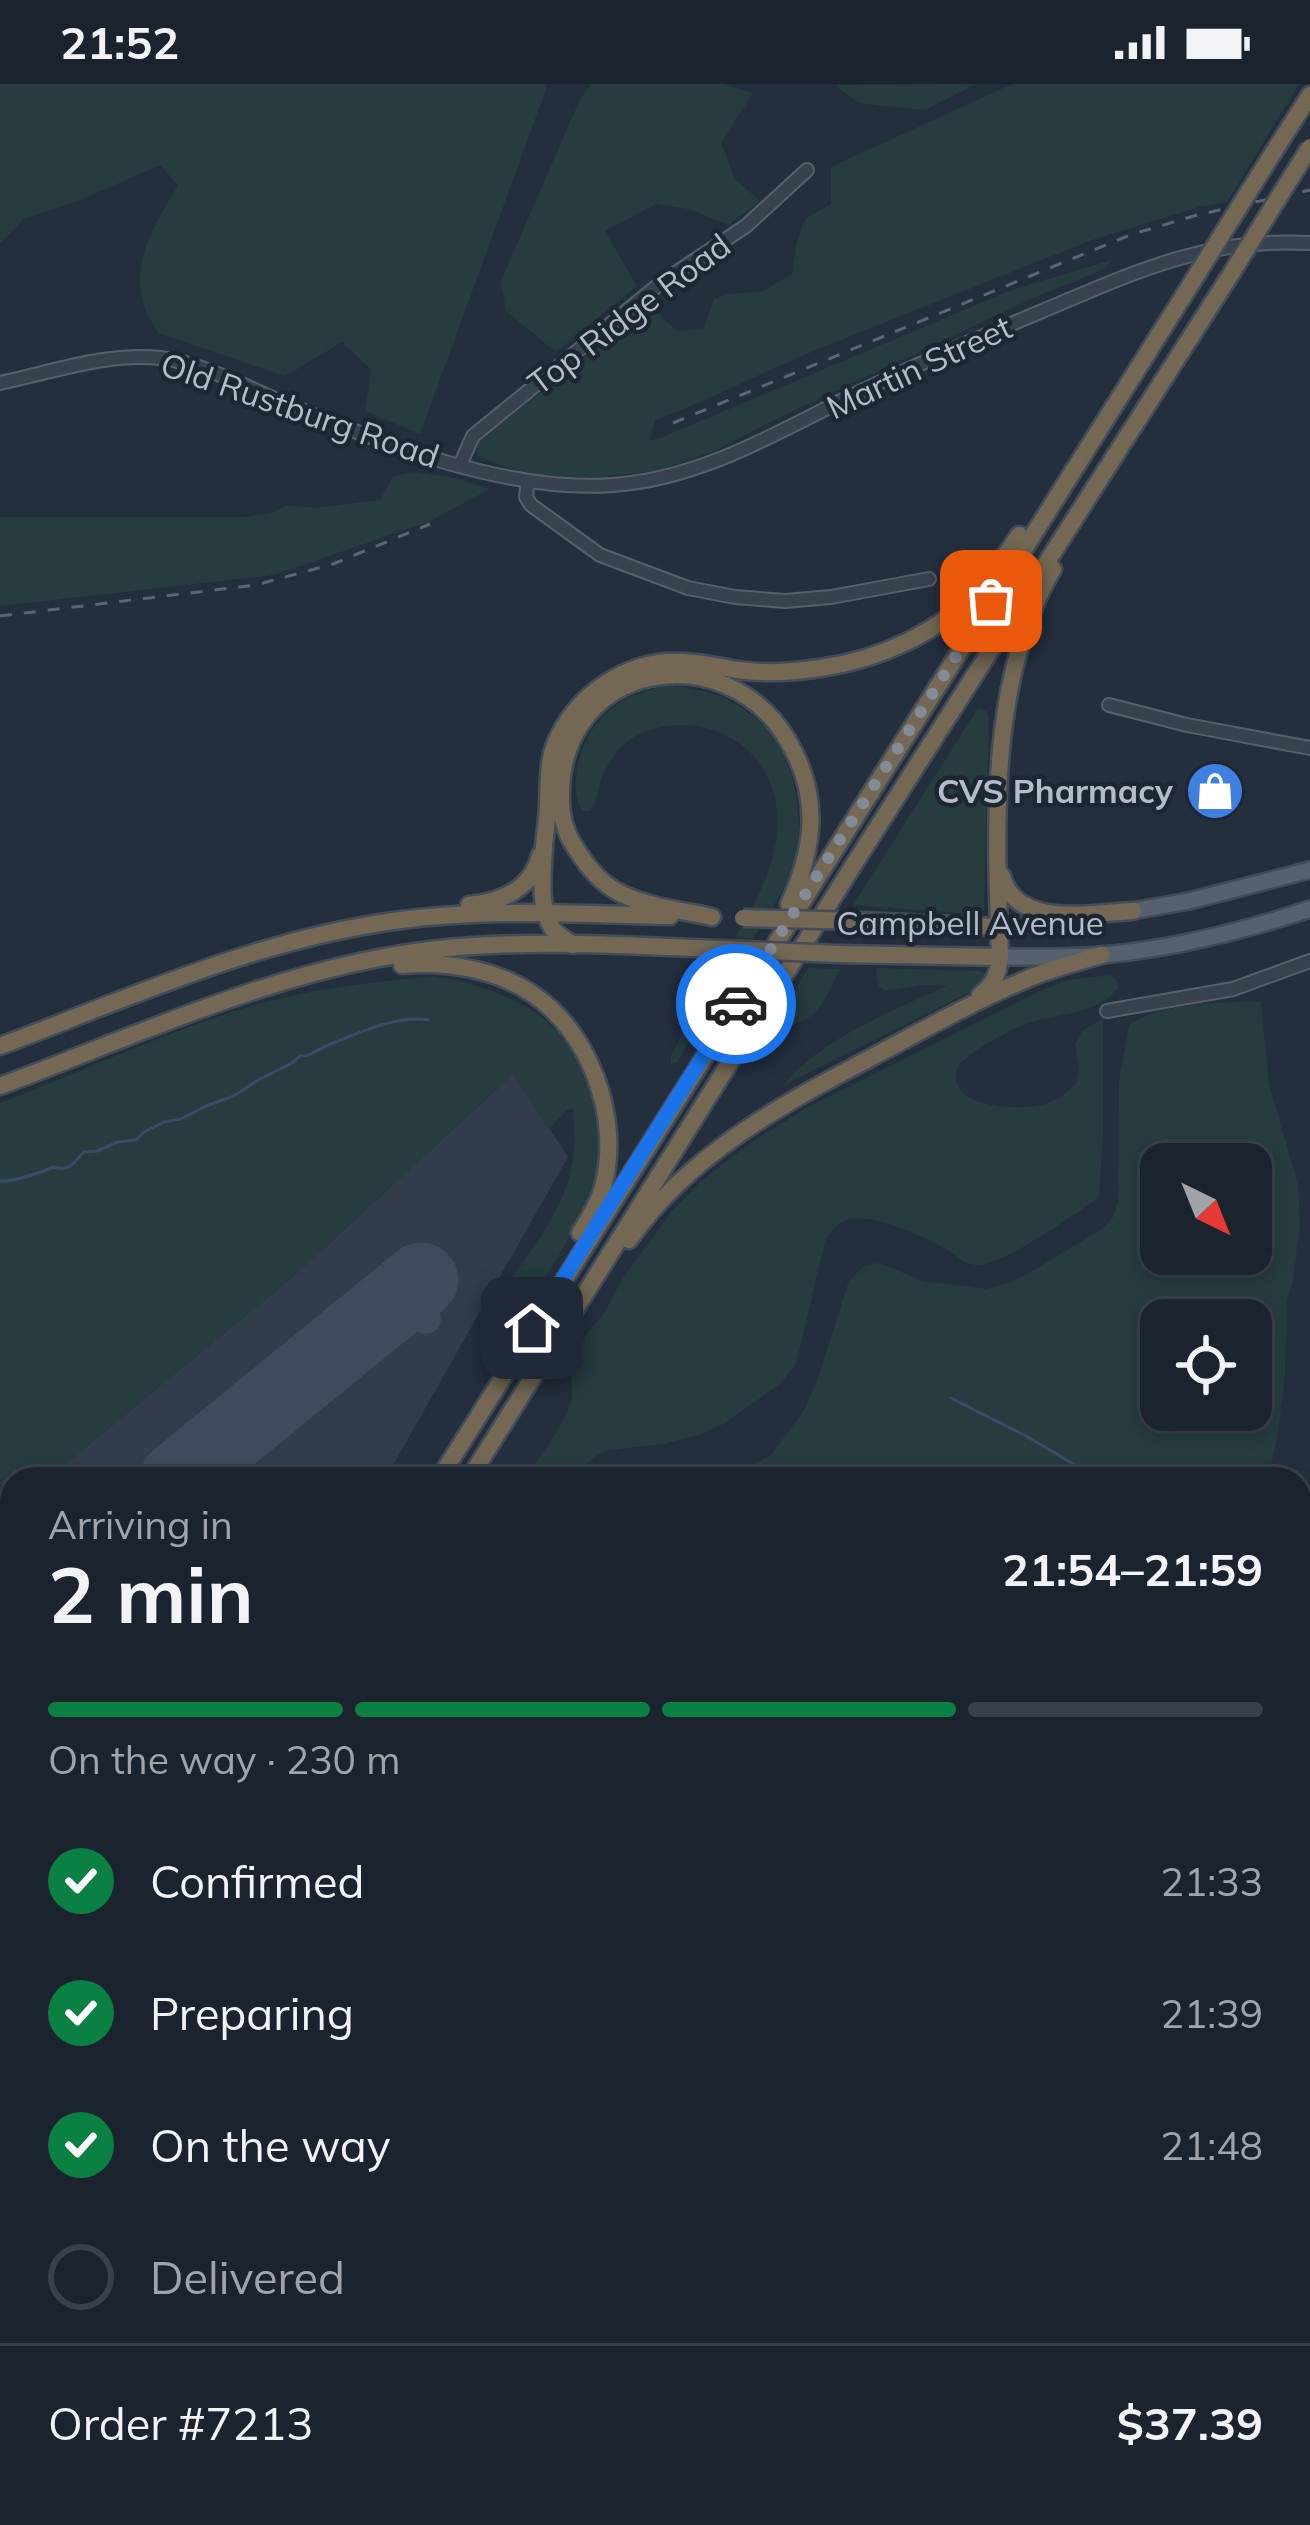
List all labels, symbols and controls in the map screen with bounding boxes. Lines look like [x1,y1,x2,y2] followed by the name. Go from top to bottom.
[60,14,179,70] text: 21:52
[520,224,738,403] street label: Top Ridge Road
[820,306,1018,427] street label: Martin Street
[156,343,445,476] street label: Old Rustburg Road
[940,550,1042,652] pin
[958,568,1024,634] icon: bag
[1184,760,1246,822] shop icon: CVS Pharmacy
[937,770,1173,811] place label: CVS Pharmacy
[836,902,1104,943] street label: Campbell Avenue
[676,944,796,1064] courier
[703,971,769,1037] icon: car
[1140,1143,1272,1275] north arrow
[1140,1143,1272,1431] map controls
[481,1277,583,1379] pin
[499,1295,565,1361] icon: home
[1140,1299,1272,1431] button: locate
[48,1500,233,1549] text: Arriving in
[1002,1541,1263,1597] text: 21:54–21:59
[48,1545,254,1643] text: 2 min
[48,1735,400,1784] text: On the way · 230 m
[48,1848,114,1914] icon: check
[150,1853,364,1909] text: Confirmed
[1161,1857,1263,1906] text: 21:33
[48,1980,114,2046] icon: check
[150,1985,354,2041] text: Preparing
[1161,1989,1263,2038] text: 21:39
[48,2112,114,2178] icon: check
[150,2117,391,2173] text: On the way
[1161,2121,1263,2170] text: 21:48
[150,2249,345,2305] text: Delivered
[48,2395,313,2451] text: Order #7213
[1117,2395,1263,2451] text: $37.39

